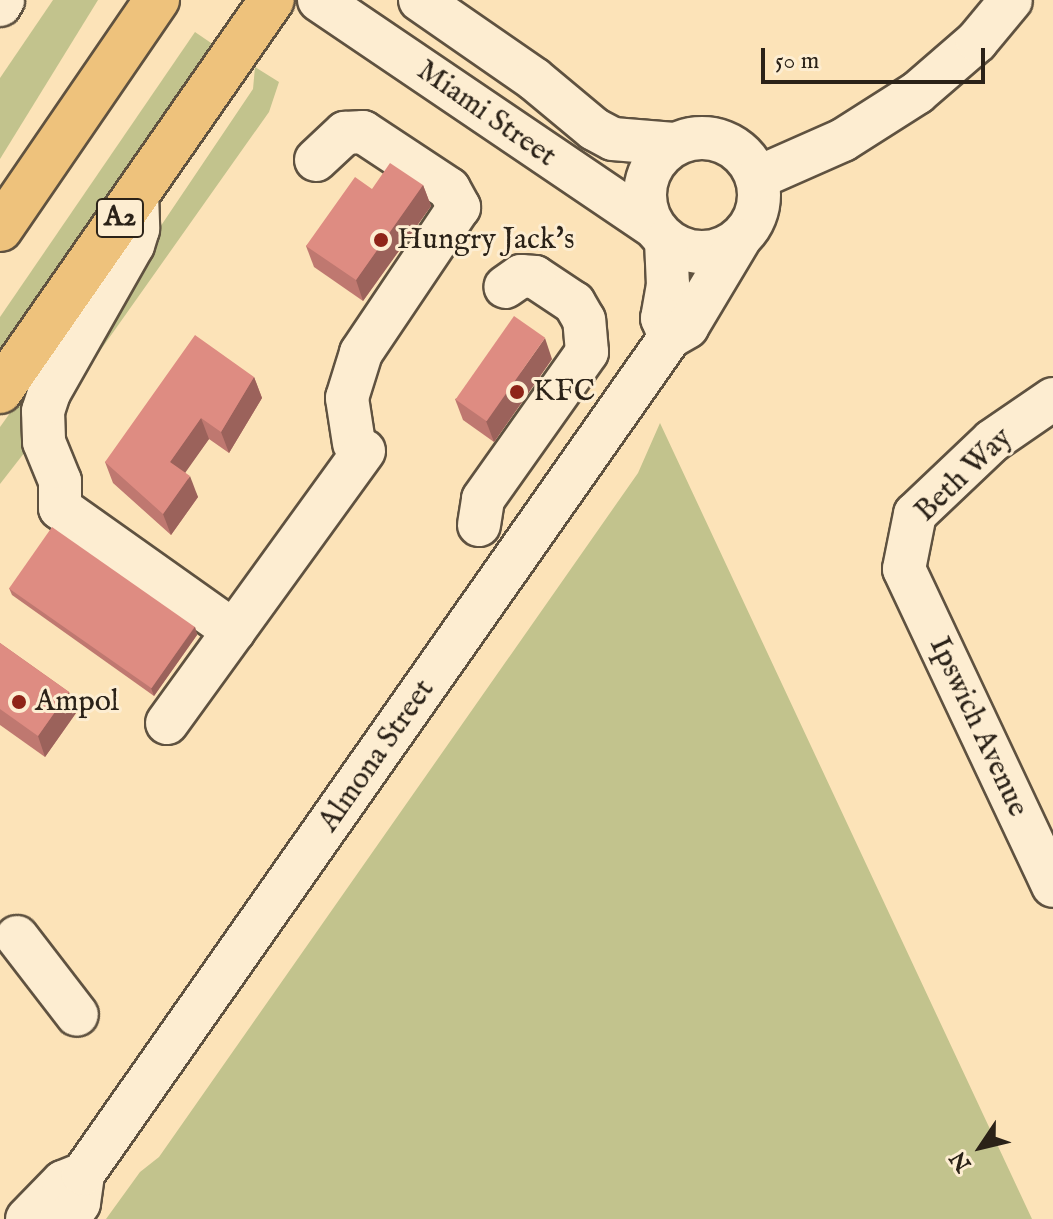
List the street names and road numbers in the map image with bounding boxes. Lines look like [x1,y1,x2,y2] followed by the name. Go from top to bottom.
[410,53,562,175] street label: Miami Street
[94,194,146,242] road number: A2
[908,420,1020,530] street label: Beth Way
[921,631,1035,823] street label: Ipswich Avenue
[311,673,443,839] street label: Almona Street

